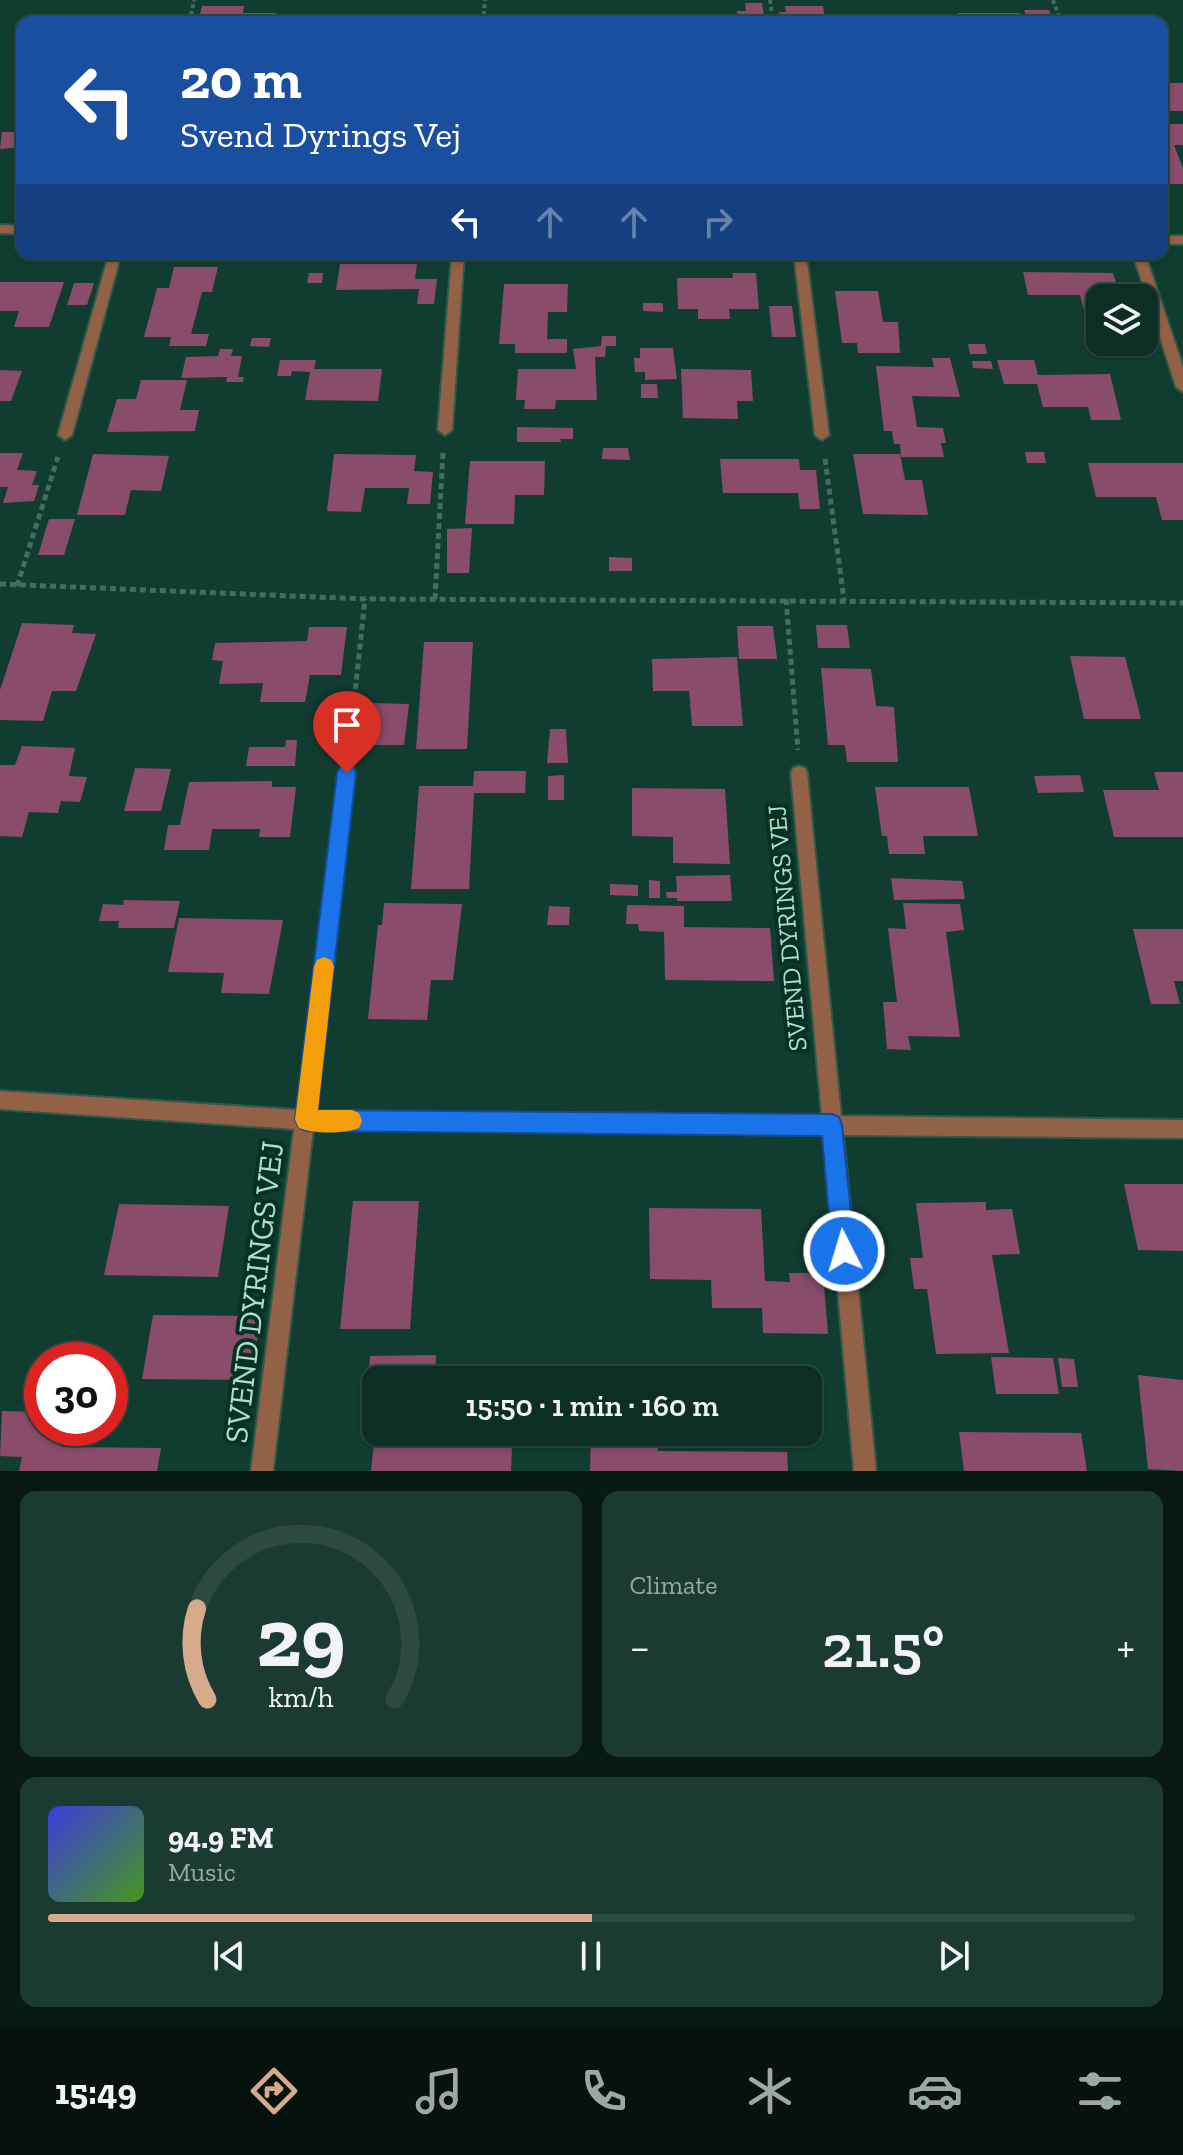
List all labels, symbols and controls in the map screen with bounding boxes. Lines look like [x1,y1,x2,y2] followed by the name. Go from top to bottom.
[180,45,302,112] text: 20 m
[48,48,152,152] icon: left
[180,113,461,156] text: Svend Dyrings Vej
[444,200,488,244] icon: left
[528,200,572,244] icon: ahead
[612,200,656,244] icon: ahead
[696,200,740,244] icon: right
[1086,284,1158,356] map controls
[1086,284,1158,356] button: layers
[313,691,381,773] pin
[325,703,369,747] icon: arrive
[760,804,814,1052] street label: SVEND DYRINGS VEJ
[217,1139,291,1445] street label: SVEND DYRINGS VEJ
[802,1209,886,1293] position arrow
[24,1342,128,1446] speed limit sign: 30
[465,1388,719,1424] text: 15:50 · 1 min · 160 m
[630,1569,717,1601] text: Climate
[256,1587,345,1687] text: 29
[822,1610,945,1682] text: 21.5°
[630,1620,650,1673] text: −
[1116,1620,1135,1673] text: +
[268,1680,333,1714] text: km/h
[168,1820,274,1856] text: 94.9 FM
[168,1856,236,1888] text: Music
[207,1934,251,1978] icon: previous
[569,1934,613,1978] icon: pause
[932,1934,976,1978] icon: next
[246,2063,302,2119] icon: directions
[411,2063,467,2119] icon: music
[576,2063,632,2119] icon: phone
[742,2063,798,2119] icon: climate
[907,2063,963,2119] icon: car
[1072,2063,1128,2119] icon: filters
[55,2070,137,2113] text: 15:49

